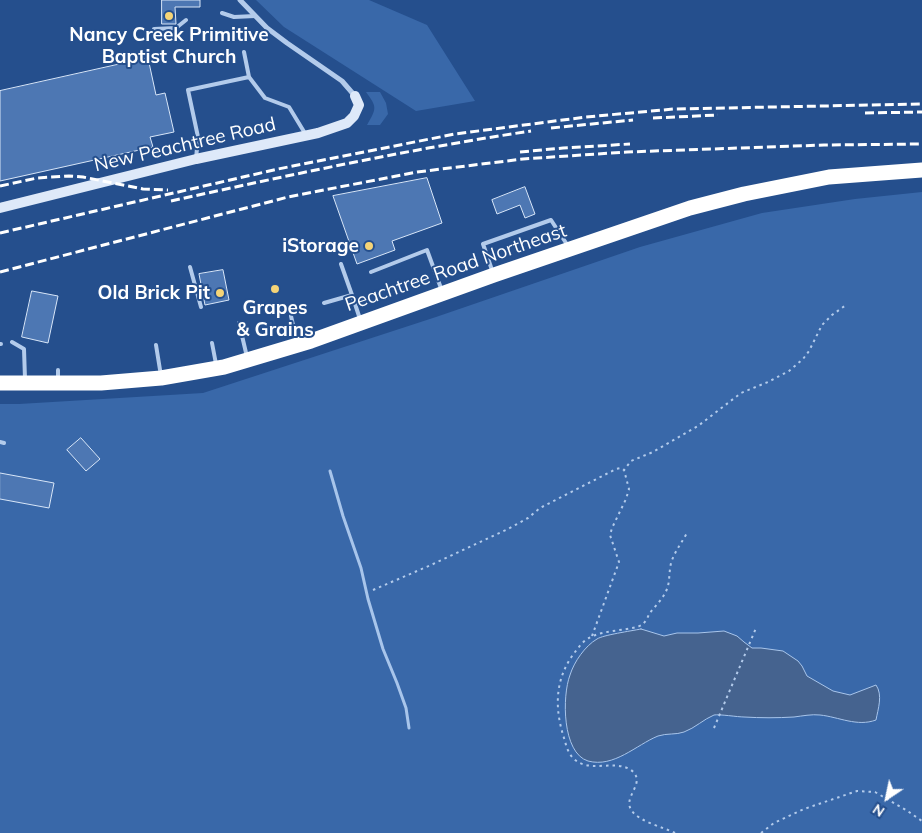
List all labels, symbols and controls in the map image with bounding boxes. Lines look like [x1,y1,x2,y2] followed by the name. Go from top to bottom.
[163,10,175,22] marker: Nancy Creek Primitive Baptist Church
[69,24,269,68] place label: Nancy Creek Primitive Baptist Church
[92,113,278,177] street label: New Peachtree Road
[342,219,570,317] street label: Peachtree Road Northeast
[282,235,359,257] place label: iStorage
[363,240,375,252] marker: iStorage
[97,282,210,304] place label: Old Brick Pit
[269,283,281,295] marker: Grapes & Grains
[214,287,226,299] marker: Old Brick Pit
[236,297,314,341] place label: Grapes & Grains
[862,773,912,823] north arrow
[869,800,888,821] text: N

